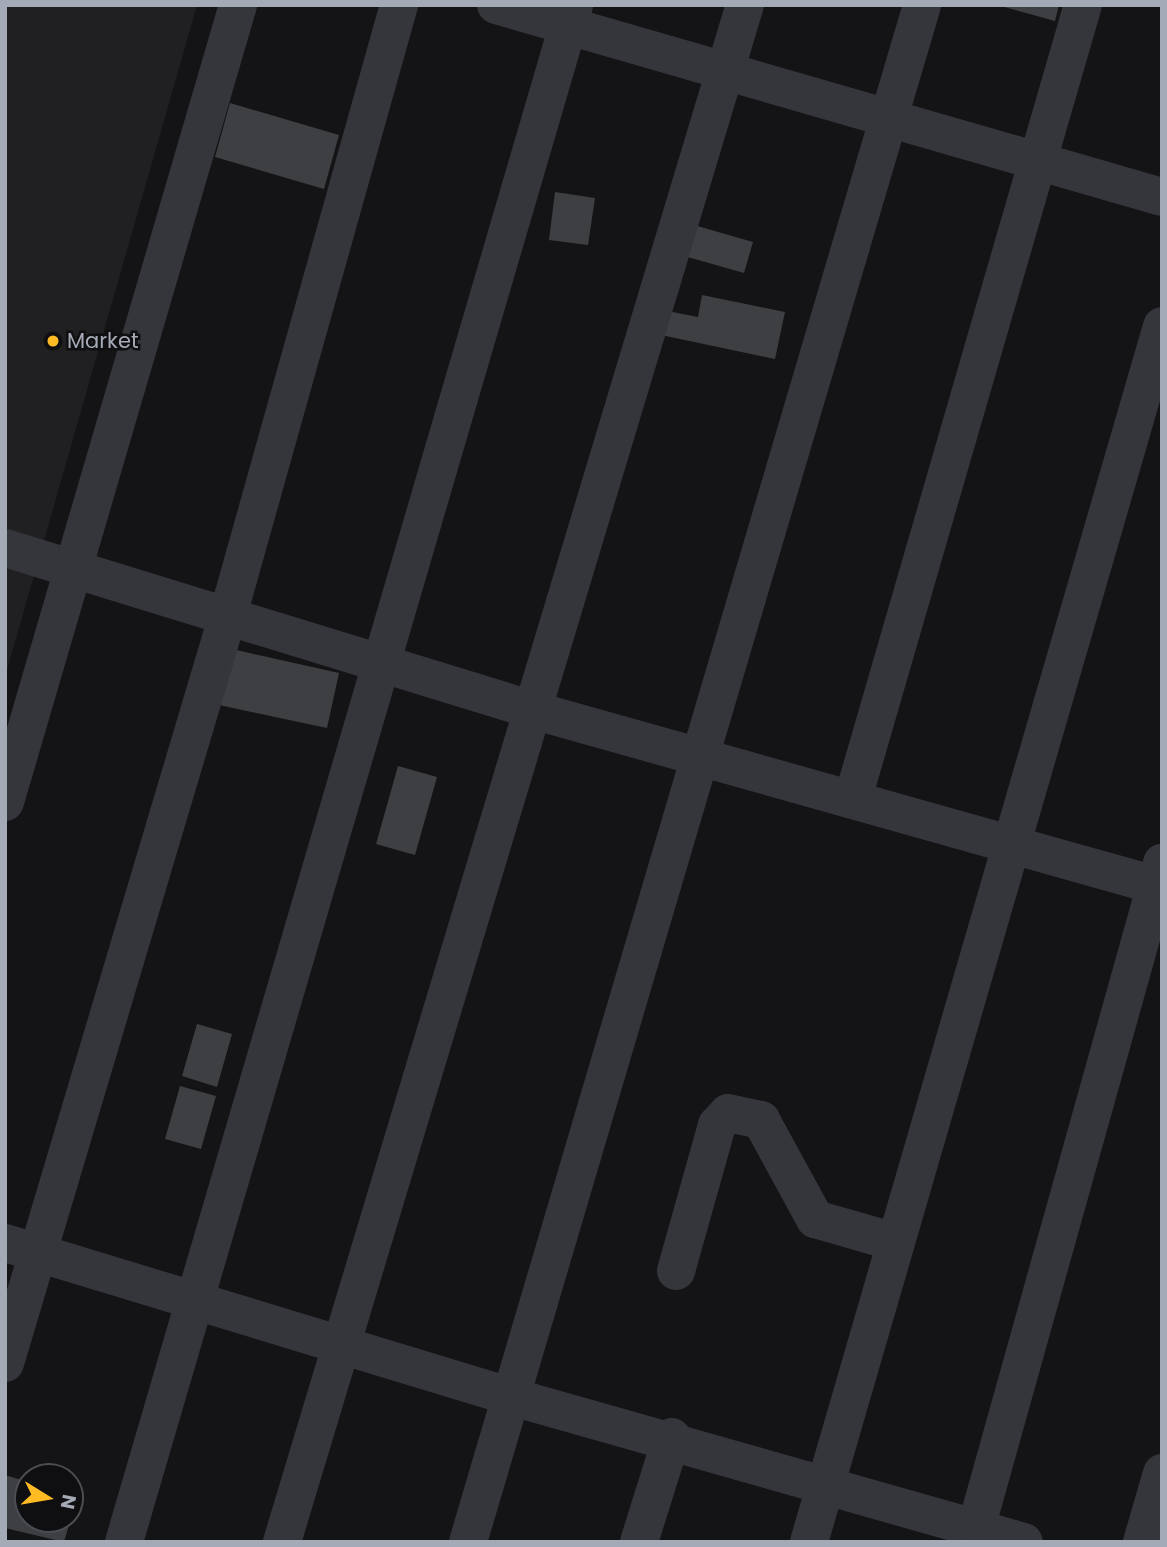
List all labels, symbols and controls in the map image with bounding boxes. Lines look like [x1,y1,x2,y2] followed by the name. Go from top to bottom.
[67,328,139,354] place label: Market
[45,333,61,349] marker: Market
[14,1463,84,1533] north arrow
[54,1492,83,1511] text: N

